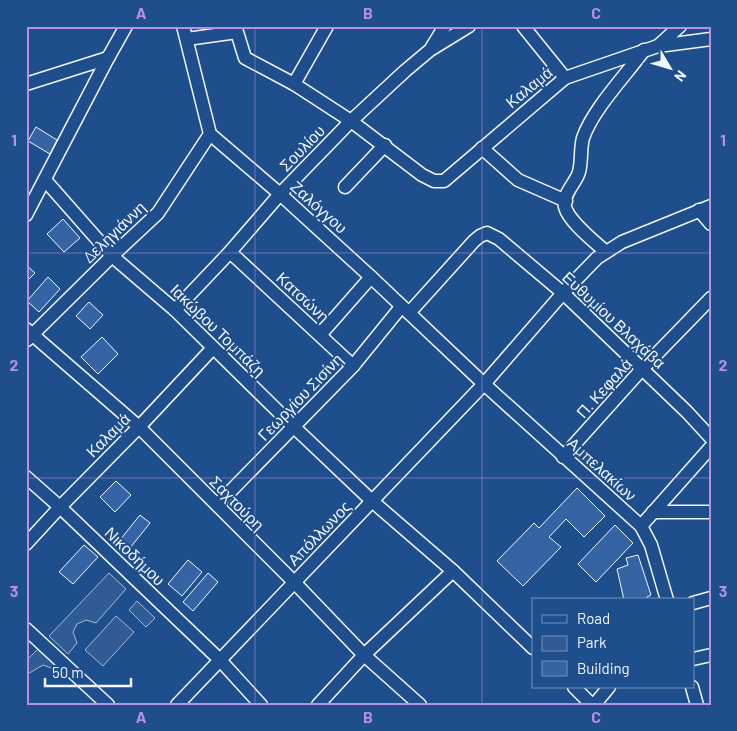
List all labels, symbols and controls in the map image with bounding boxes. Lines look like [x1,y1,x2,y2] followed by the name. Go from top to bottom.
[136,3,147,22] text: A
[363,3,373,22] text: B
[591,3,601,22] text: C
[644,42,694,92] north arrow
[501,62,556,111] street label: Καλαμά
[671,67,690,85] text: N
[275,121,328,175] street label: Σουλίου
[11,130,17,149] text: 1
[720,130,726,149] text: 1
[287,176,351,237] street label: Ζαλόγγου
[78,197,149,266] street label: Δεληγιάννη
[273,267,334,326] street label: Κατσώνη
[559,267,670,372] street label: Ευθυμίου Βλαχάβα
[166,279,270,381] street label: Ιακώβου Τομπάζη
[253,349,346,444] street label: Γεωργίου Σισίνη
[572,354,635,421] street label: Π. Κεφαλά
[10,355,19,374] text: 2
[719,355,728,374] text: 2
[82,409,134,461] street label: Καλαμά
[564,433,641,504] street label: Αμπελακίων
[206,471,269,534] street label: Σαχτούρη
[283,496,354,569] street label: Απόλλωνος
[101,522,169,589] street label: Νικοδήμου
[10,581,18,600] text: 3
[719,581,727,600] text: 3
[532,598,694,688] legend
[577,609,610,627] text: Road
[577,633,607,651] text: Park
[45,656,131,688] scale bar
[577,659,630,677] text: Building
[52,663,84,681] text: 50 m
[136,707,147,726] text: A
[363,707,373,726] text: B
[591,707,601,726] text: C

